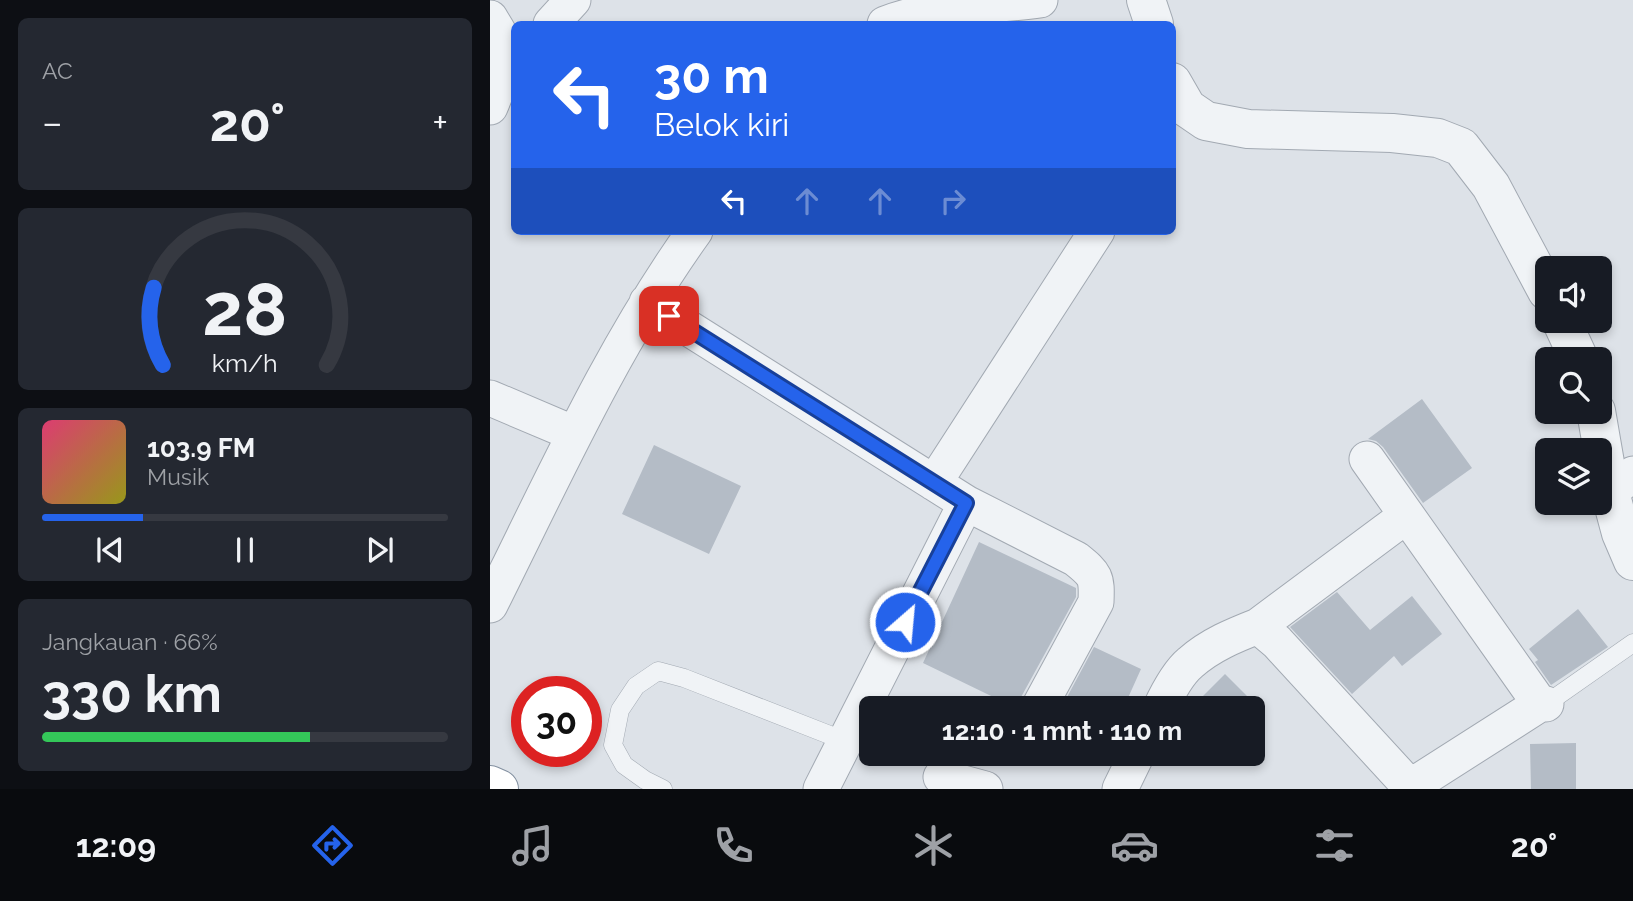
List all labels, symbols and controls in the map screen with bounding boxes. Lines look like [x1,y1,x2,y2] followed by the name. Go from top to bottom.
[654,47,769,104] text: 30 m
[539,49,630,140] icon: left
[42,57,73,84] text: AC
[210,92,285,153] text: 20°
[42,100,62,145] text: −
[432,100,448,145] text: +
[654,106,789,143] text: Belok kiri
[715,182,753,220] icon: left
[788,182,826,220] icon: ahead
[861,182,899,220] icon: ahead
[934,182,972,220] icon: right
[1535,256,1612,515] map controls
[1535,256,1612,333] button: sound
[202,268,288,353] text: 28
[639,286,699,346] pin
[650,297,688,335] icon: arrive
[1535,347,1612,424] button: search
[212,348,278,378] text: km/h
[147,433,255,463] text: 103.9 FM
[1535,438,1612,515] button: layers
[147,463,209,490] text: Musik
[91,531,129,569] icon: previous
[226,531,264,569] icon: pause
[361,531,399,569] icon: next
[868,585,942,659] position arrow
[42,628,218,655] text: Jangkauan · 66%
[42,663,222,724] text: 330 km
[511,676,602,767] speed limit sign: 30
[942,716,1182,746] text: 12:10 · 1 mnt · 110 m
[308,821,357,870] icon: directions
[508,821,557,870] icon: music
[709,821,758,870] icon: phone
[909,821,958,870] icon: climate
[1110,821,1159,870] icon: car
[1310,821,1359,870] icon: filters
[76,827,156,864] text: 12:09
[1511,827,1557,864] text: 20°

